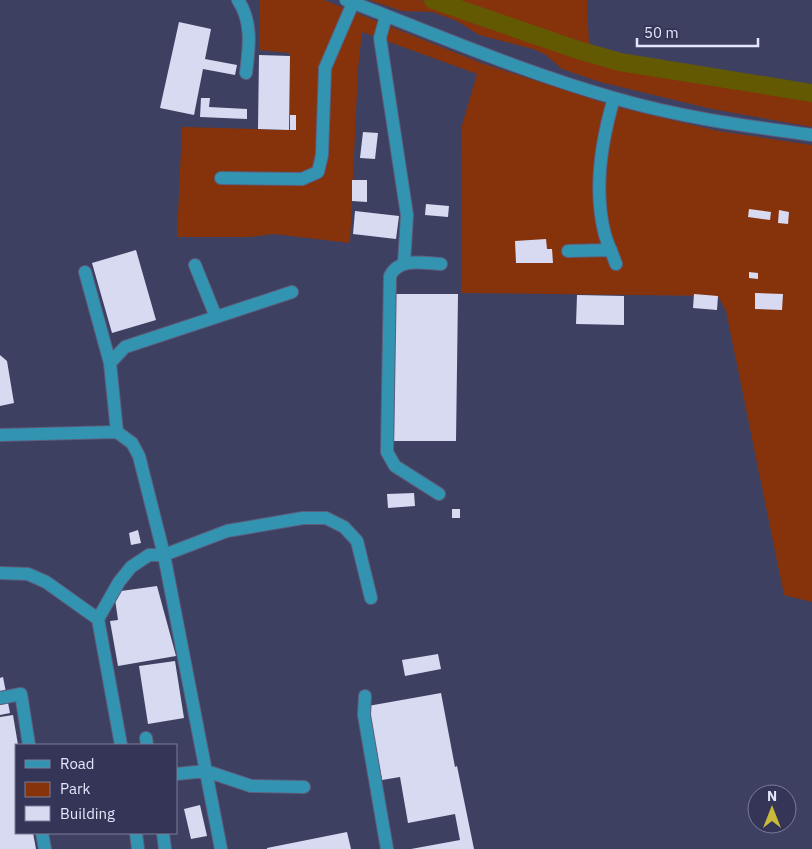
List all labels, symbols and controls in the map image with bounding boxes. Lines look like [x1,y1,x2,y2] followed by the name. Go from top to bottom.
[637,15,758,47] scale bar
[644,23,679,42] text: 50 m
[15,744,178,834] legend
[60,754,95,773] text: Road
[60,779,90,798] text: Park
[747,784,797,834] north arrow
[767,787,777,805] text: N
[60,804,115,823] text: Building

